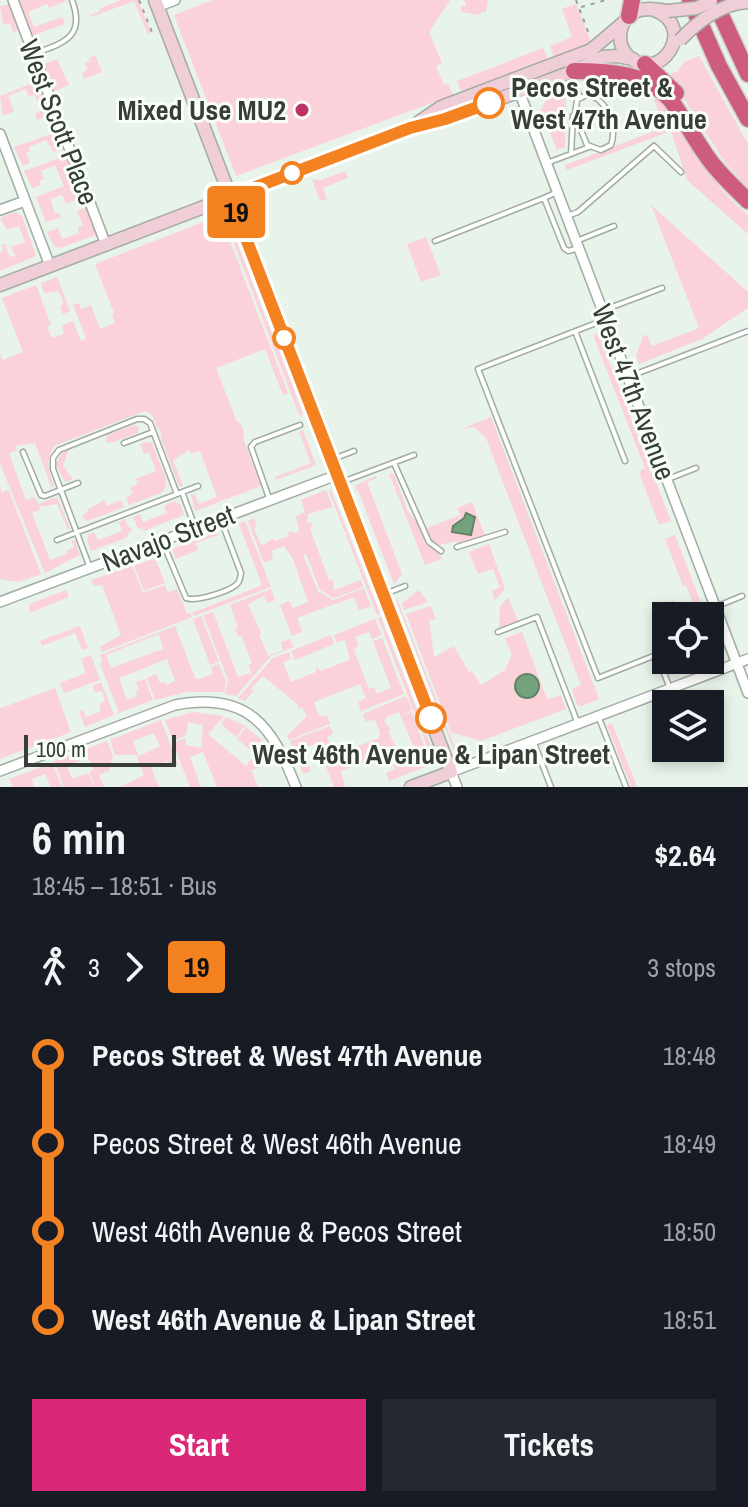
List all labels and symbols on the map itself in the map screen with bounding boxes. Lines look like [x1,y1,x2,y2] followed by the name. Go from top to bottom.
[10,34,108,210] street label: West Scott Place
[511,68,707,138] place label: Pecos Street & West 47th Avenue
[474,88,504,118] marker: Pecos Street & West 47th Avenue
[118,91,286,129] place label: Mixed Use MU2
[293,101,311,119] marker: Mixed Use MU2
[281,162,303,184] unlabelled marker
[200,186,272,238] line badge: 19
[583,299,685,485] street label: West 47th Avenue
[273,327,295,349] unlabelled marker
[96,495,240,581] street label: Navajo Street
[416,703,446,733] marker: West 46th Avenue & Lipan Street
[24,731,176,767] scale bar
[252,735,610,773] place label: West 46th Avenue & Lipan Street

